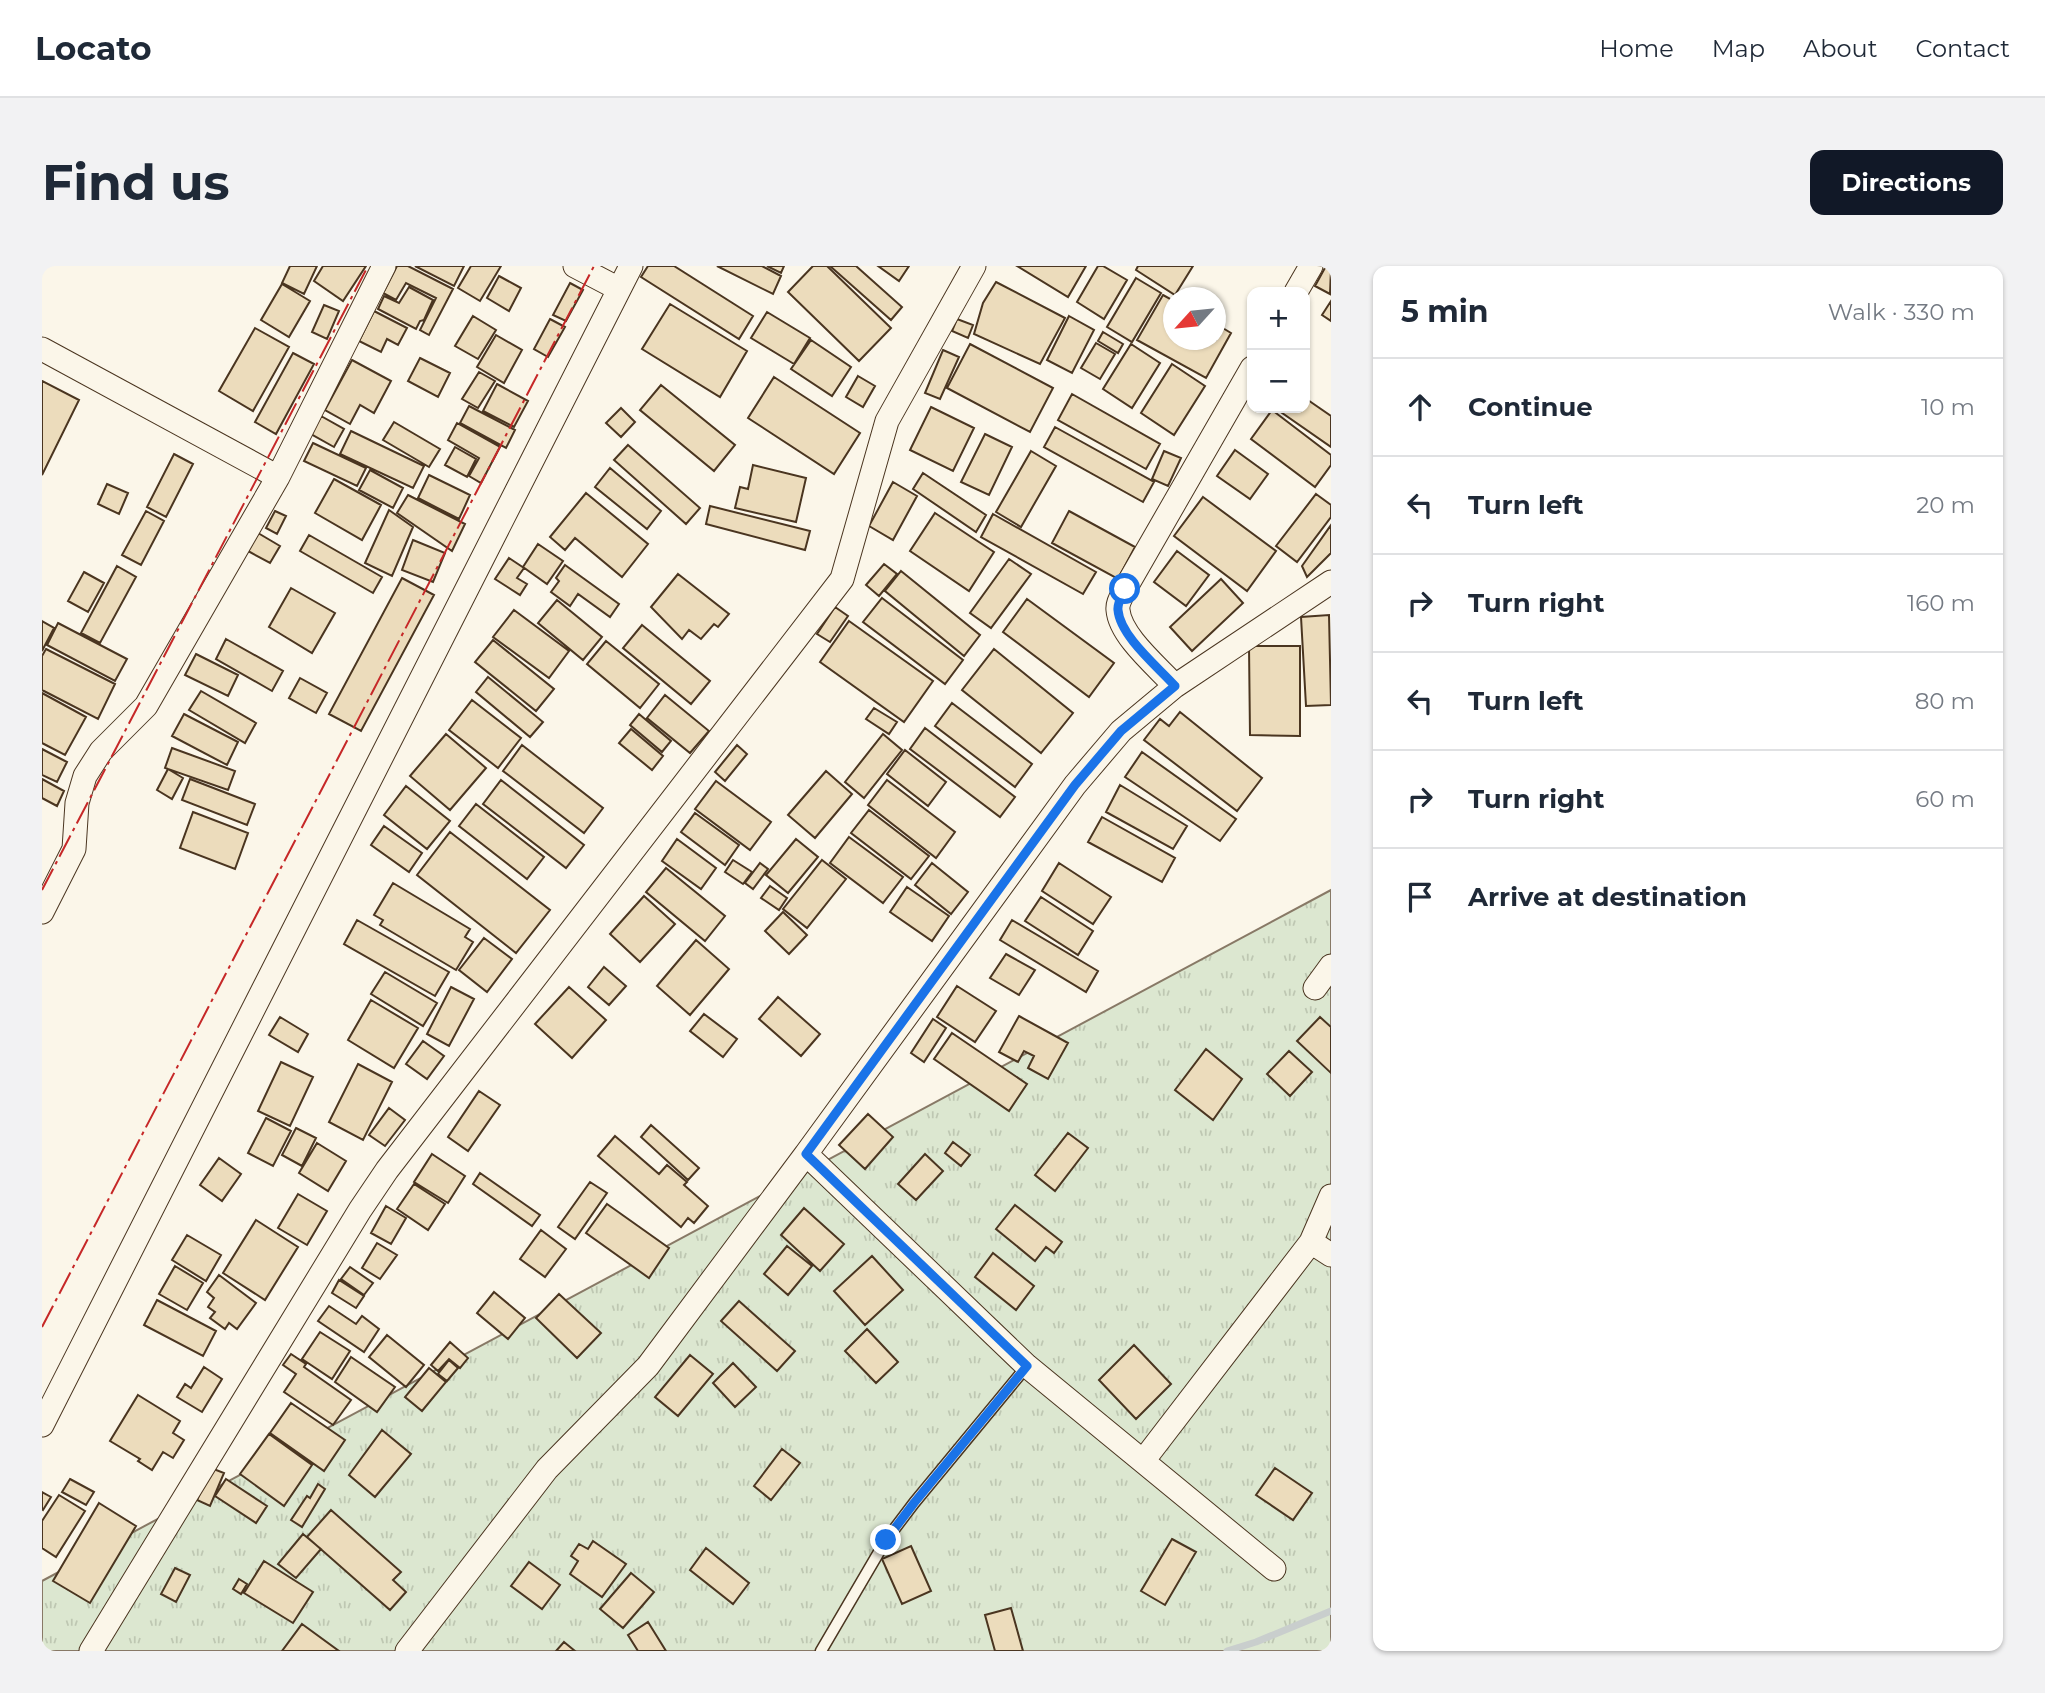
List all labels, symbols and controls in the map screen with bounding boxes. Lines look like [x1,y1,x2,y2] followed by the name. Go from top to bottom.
[35,28,152,68] text: Locato
[1599,34,1674,63] text: Home
[1712,34,1765,63] text: Map
[1803,34,1877,63] text: About
[1915,34,2010,63] text: Contact
[1810,150,2003,215] button: Directions
[42,153,230,212] text: Find us
[1163,287,1226,350] north arrow
[1247,287,1310,413] map controls
[1247,287,1310,350] button: +
[1401,293,1489,330] text: 5 min
[1828,298,1975,326] text: Walk · 330 m
[1247,350,1310,413] button: −
[1401,388,1439,426] icon: ahead
[1468,391,1593,423] text: Continue
[1921,393,1975,421] text: 10 m
[1401,486,1439,524] icon: left
[1468,489,1584,521] text: Turn left
[1916,491,1975,519] text: 20 m
[1109,573,1140,604] route start
[1401,584,1439,622] icon: right
[1468,587,1604,619] text: Turn right
[1907,589,1975,617] text: 160 m
[1401,682,1439,720] icon: left
[1468,685,1584,717] text: Turn left
[1915,687,1975,715] text: 80 m
[1401,780,1439,818] icon: right
[1468,783,1604,815] text: Turn right
[1915,785,1975,813] text: 60 m
[1401,878,1439,916] icon: arrive
[1468,881,1747,913] text: Arrive at destination
[870,1524,901,1555] route end

